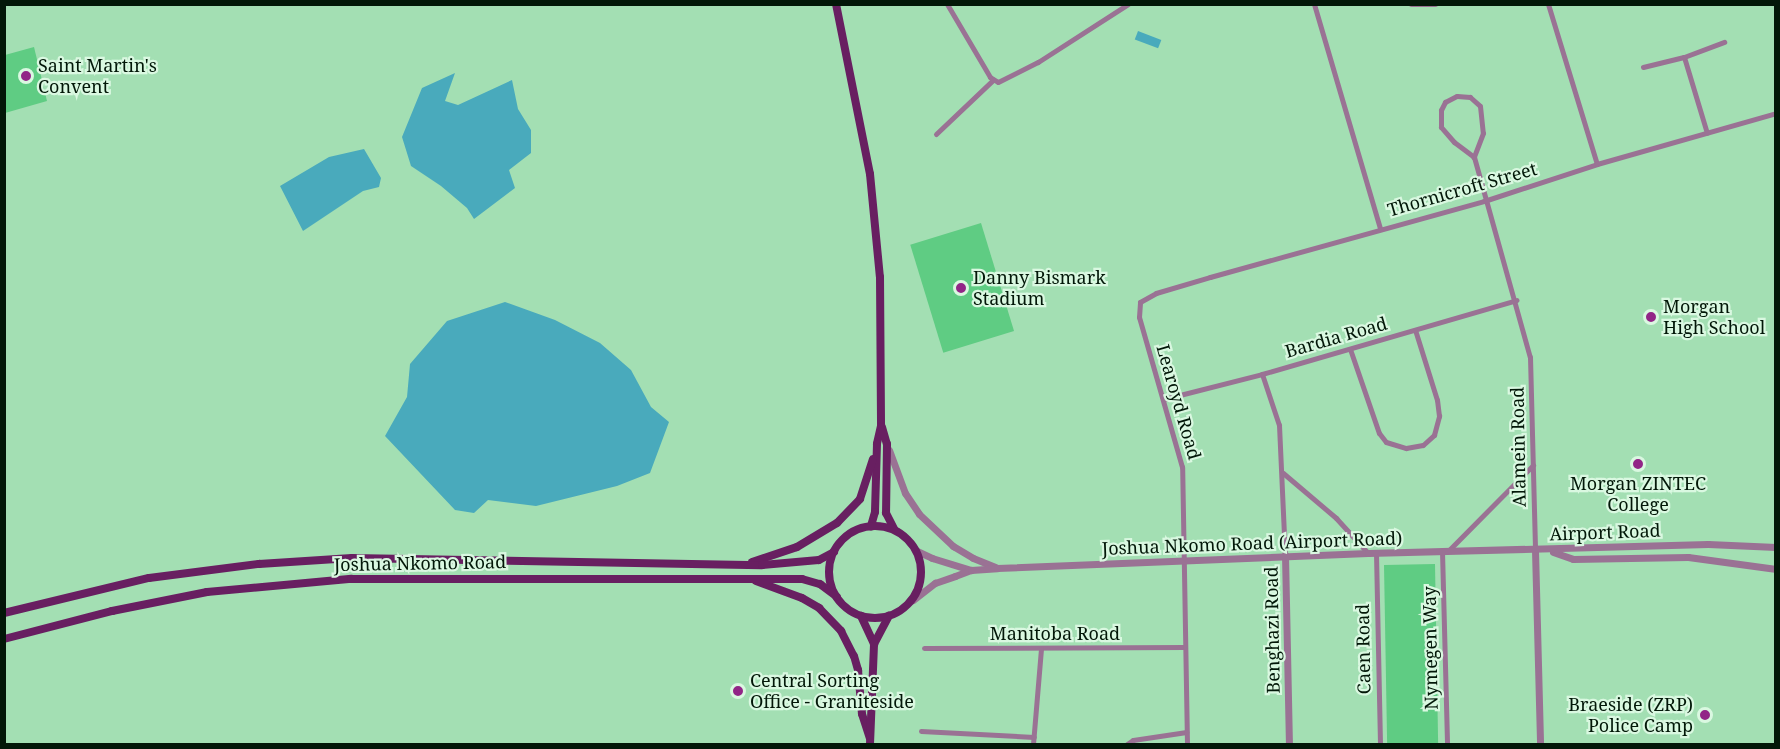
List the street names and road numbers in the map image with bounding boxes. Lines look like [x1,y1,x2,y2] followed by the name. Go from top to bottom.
[1385,157,1539,221] street label: Thornicroft Street
[1282,312,1390,362] street label: Bardia Road
[1152,342,1206,462] street label: Learoyd Road
[1506,387,1530,507] street label: Alamein Road
[1549,519,1661,545] street label: Airport Road
[1101,527,1403,559] street label: Joshua Nkomo Road (Airport Road)
[334,551,506,575] street label: Joshua Nkomo Road
[1260,566,1284,694] street label: Benghazi Road
[1418,586,1442,710] street label: Nymegen Way
[1351,604,1375,694] street label: Caen Road
[990,622,1120,644] street label: Manitoba Road

